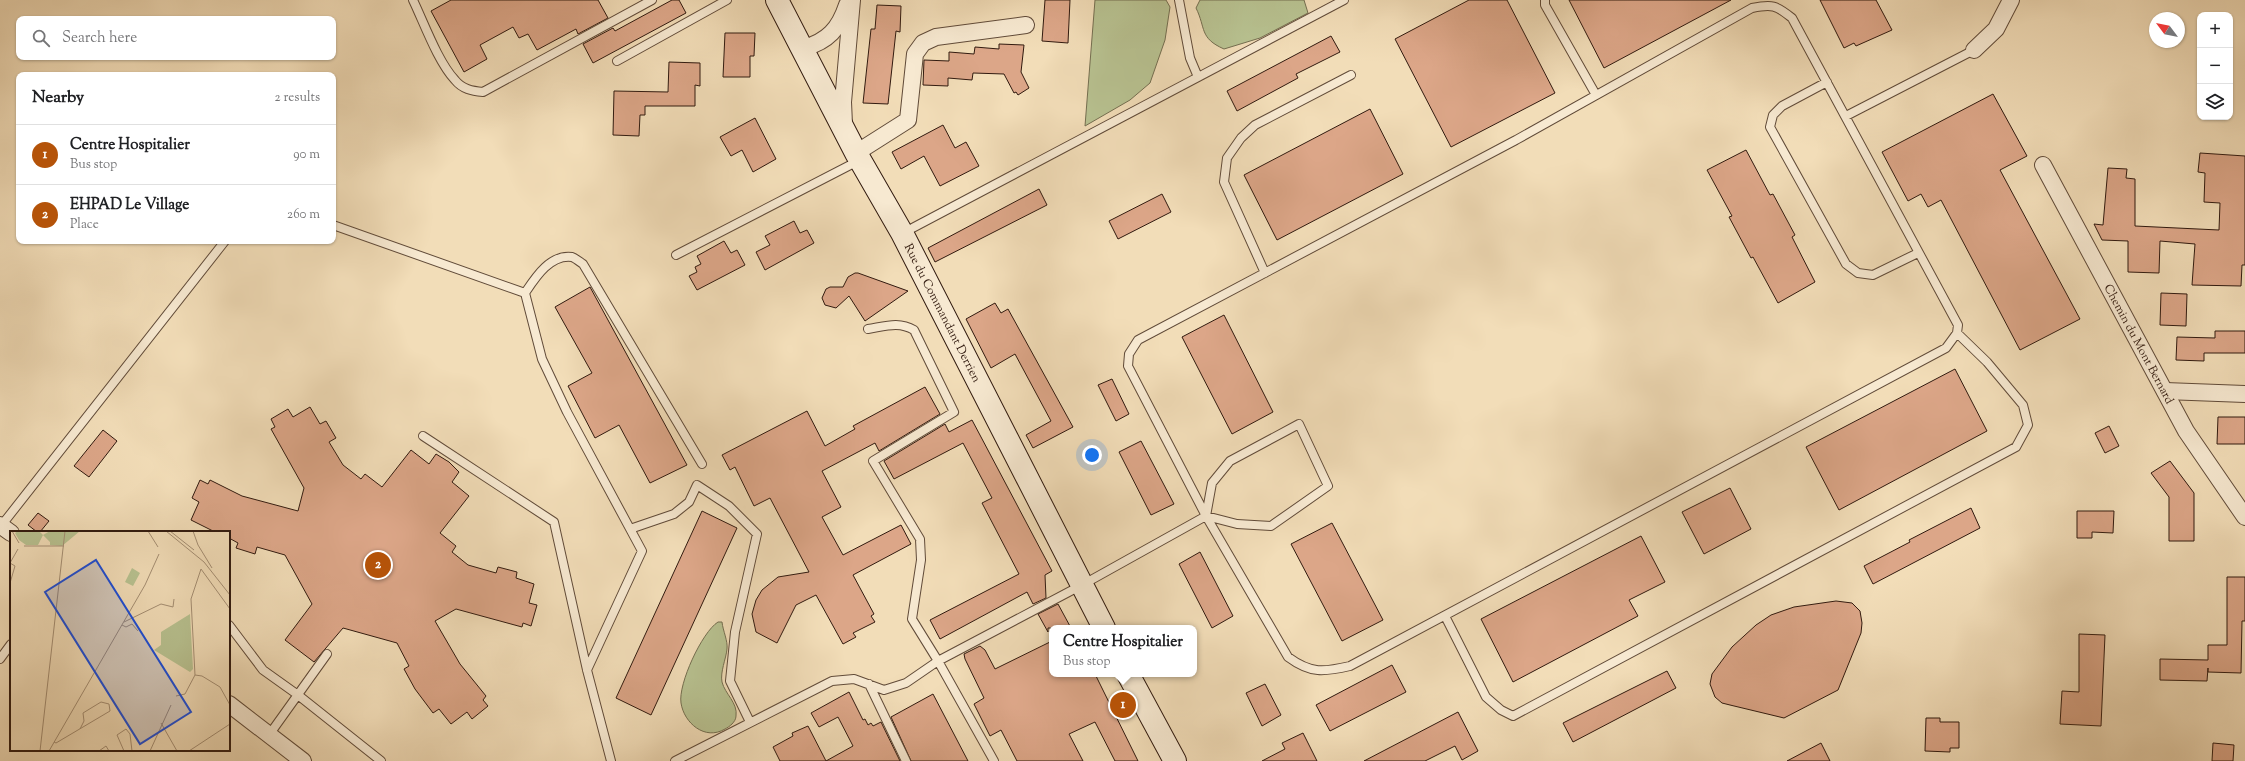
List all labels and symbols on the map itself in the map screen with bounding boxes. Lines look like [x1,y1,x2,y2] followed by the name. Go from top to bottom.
[2149,12,2185,48] north arrow
[899,241,985,386] street label: Rue du Commandant Derrien
[2099,281,2178,408] street label: Chemin du Mont Bernard
[1082,445,1102,465] your location
[10,531,230,751] inset map
[365,550,391,580] pin: 2
[1110,690,1136,720] pin: 1

